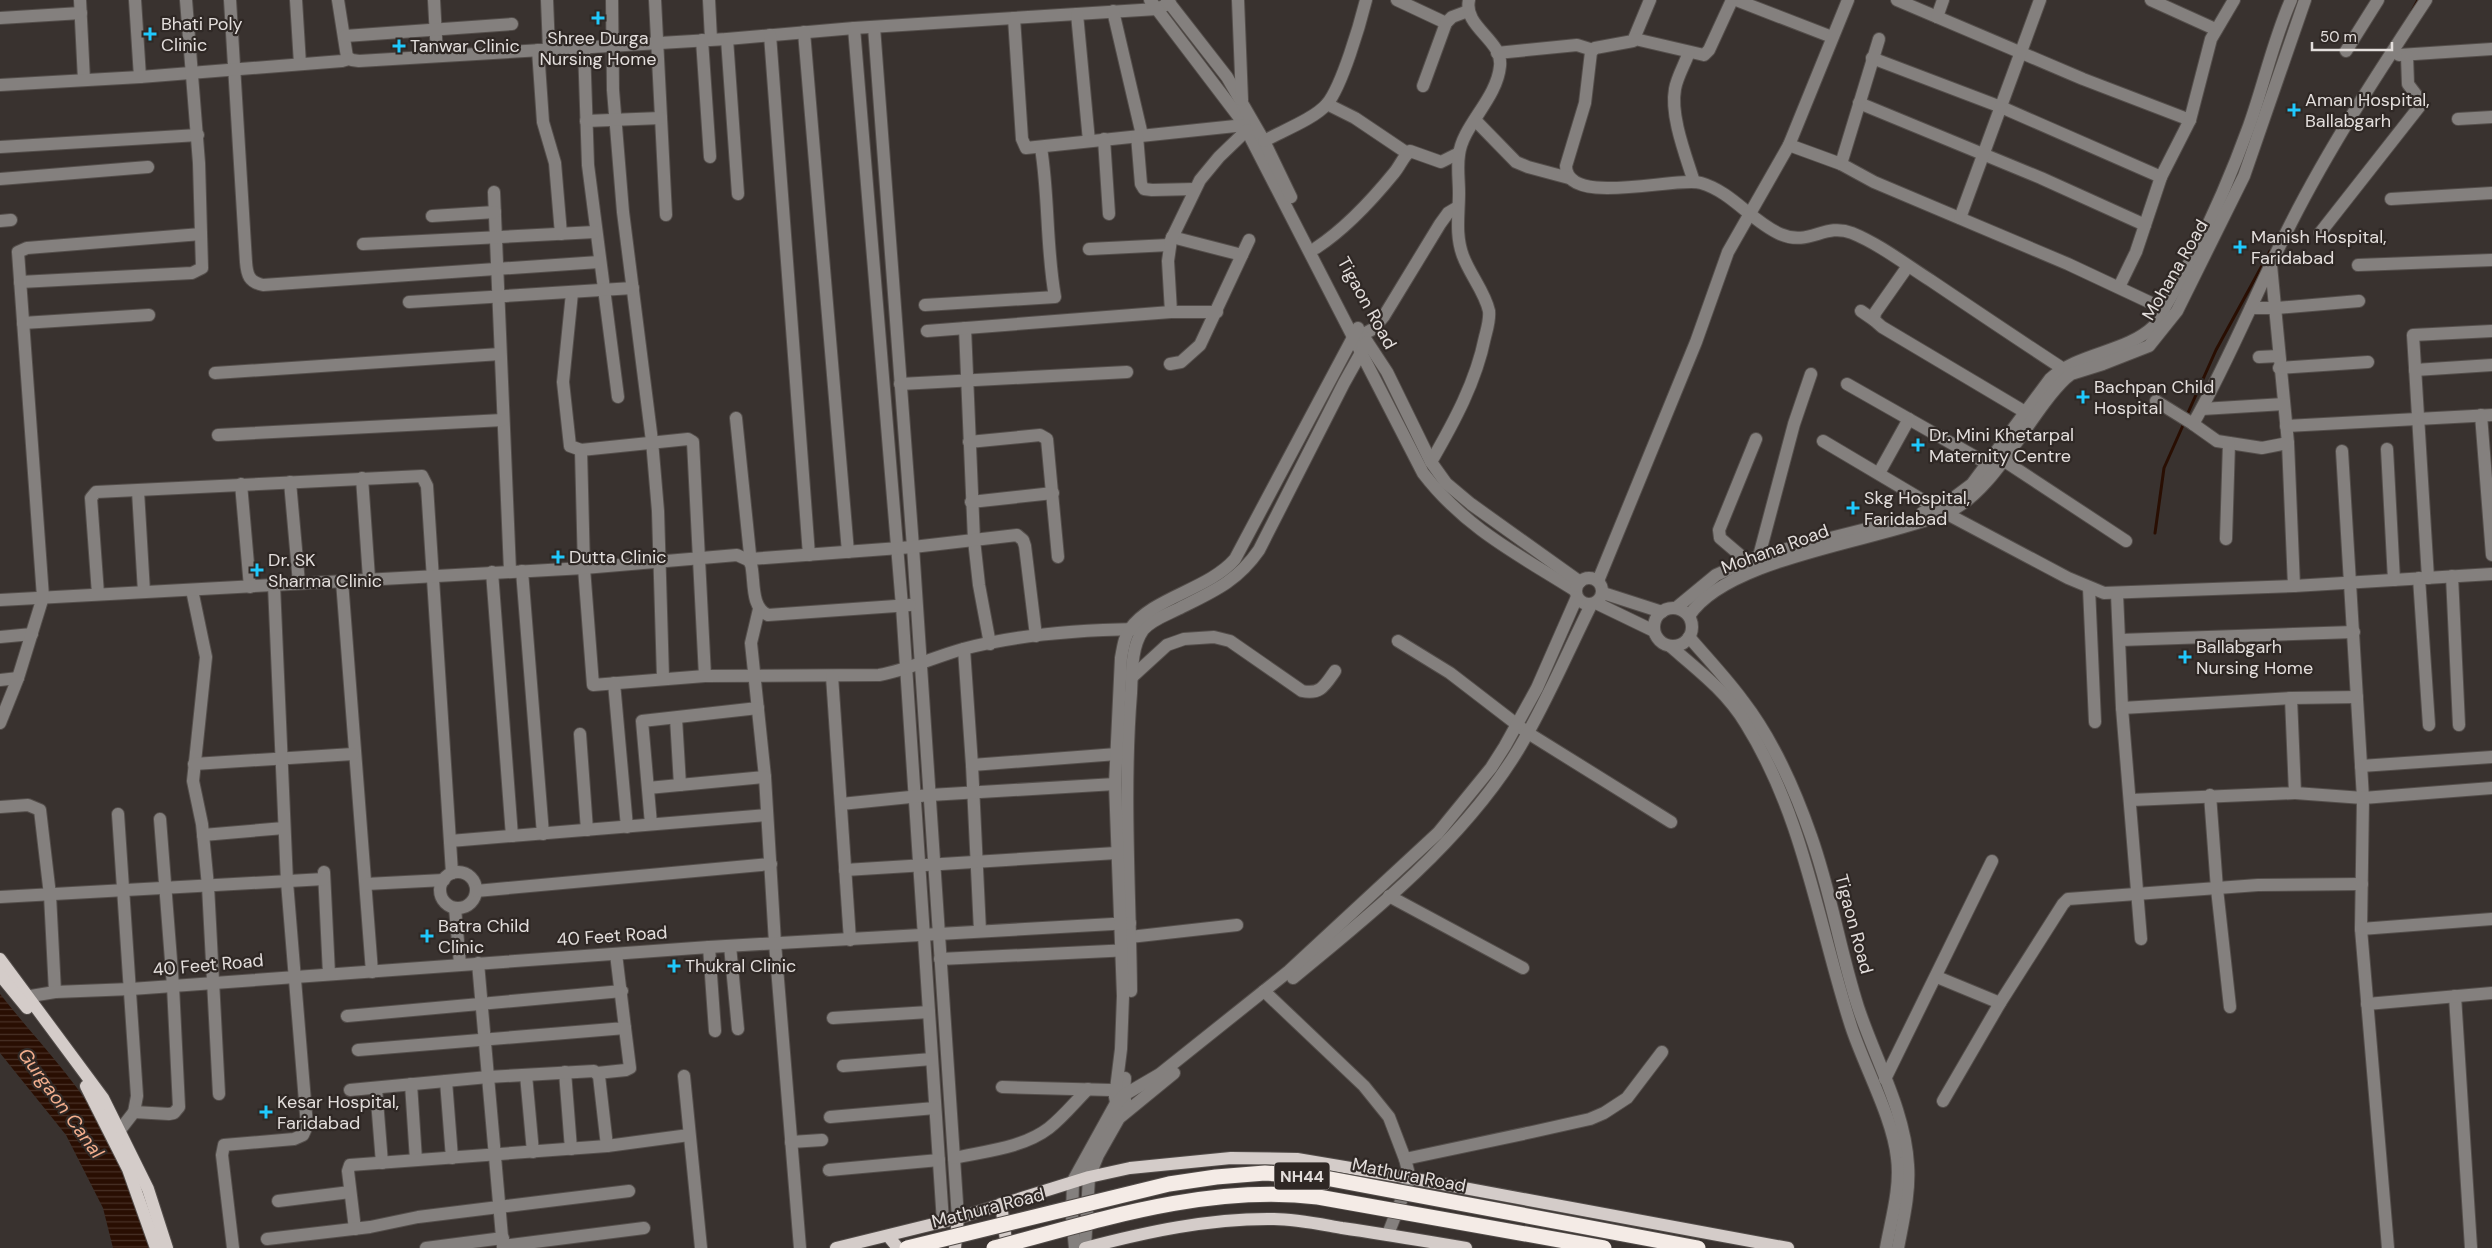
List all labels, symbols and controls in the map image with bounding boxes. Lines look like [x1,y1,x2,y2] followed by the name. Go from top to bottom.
[591,11,605,25] marker: Shree Durga Nursing Home
[161,12,243,57] place label: Bhati Poly Clinic
[2312,20,2392,52] scale bar
[539,26,657,71] place label: Shree Durga Nursing Home
[143,27,157,41] marker: Bhati Poly Clinic
[2320,27,2357,47] text: 50 m
[410,34,520,58] place label: Tanwar Clinic
[392,39,406,53] marker: Tanwar Clinic
[2305,88,2430,133] place label: Aman Hospital, Ballabgarh
[2287,103,2301,117] marker: Aman Hospital, Ballabgarh
[2136,215,2214,325] street label: Mohana Road
[2251,225,2386,270] place label: Manish Hospital, Faridabad
[2233,240,2247,254] marker: Manish Hospital, Faridabad
[1332,253,1402,353] street label: Tigaon Road
[2094,375,2214,420] place label: Bachpan Child Hospital
[2076,390,2090,404] marker: Bachpan Child Hospital
[1929,423,2074,468] place label: Dr. Mini Khetarpal Maternity Centre
[1911,438,1925,452] marker: Dr. Mini Khetarpal Maternity Centre
[1864,486,1970,531] place label: Skg Hospital, Faridabad
[1846,501,1860,515] marker: Skg Hospital, Faridabad
[1718,518,1832,580] street label: Mohana Road
[569,545,667,569] place label: Dutta Clinic
[268,548,382,593] place label: Dr. SK Sharma Clinic
[551,550,565,564] marker: Dutta Clinic
[250,563,264,577] marker: Dr. SK Sharma Clinic
[2196,635,2313,680] place label: Ballabgarh Nursing Home
[2178,650,2192,664] marker: Ballabgarh Nursing Home
[1829,872,1879,976] street label: Tigaon Road
[438,914,530,959] place label: Batra Child Clinic
[556,920,668,952] street label: 40 Feet Road
[420,929,434,943] marker: Batra Child Clinic
[152,948,264,982] street label: 40 Feet Road
[685,954,796,978] place label: Thukral Clinic
[667,959,681,973] marker: Thukral Clinic
[12,1043,110,1164] water label: Gurgaon Canal
[277,1090,399,1135] place label: Kesar Hospital, Faridabad
[259,1105,273,1119] marker: Kesar Hospital, Faridabad
[1350,1152,1468,1198] street label: Mathura Road
[1274,1162,1330,1190] road number: NH44
[929,1182,1047,1234] street label: Mathura Road

